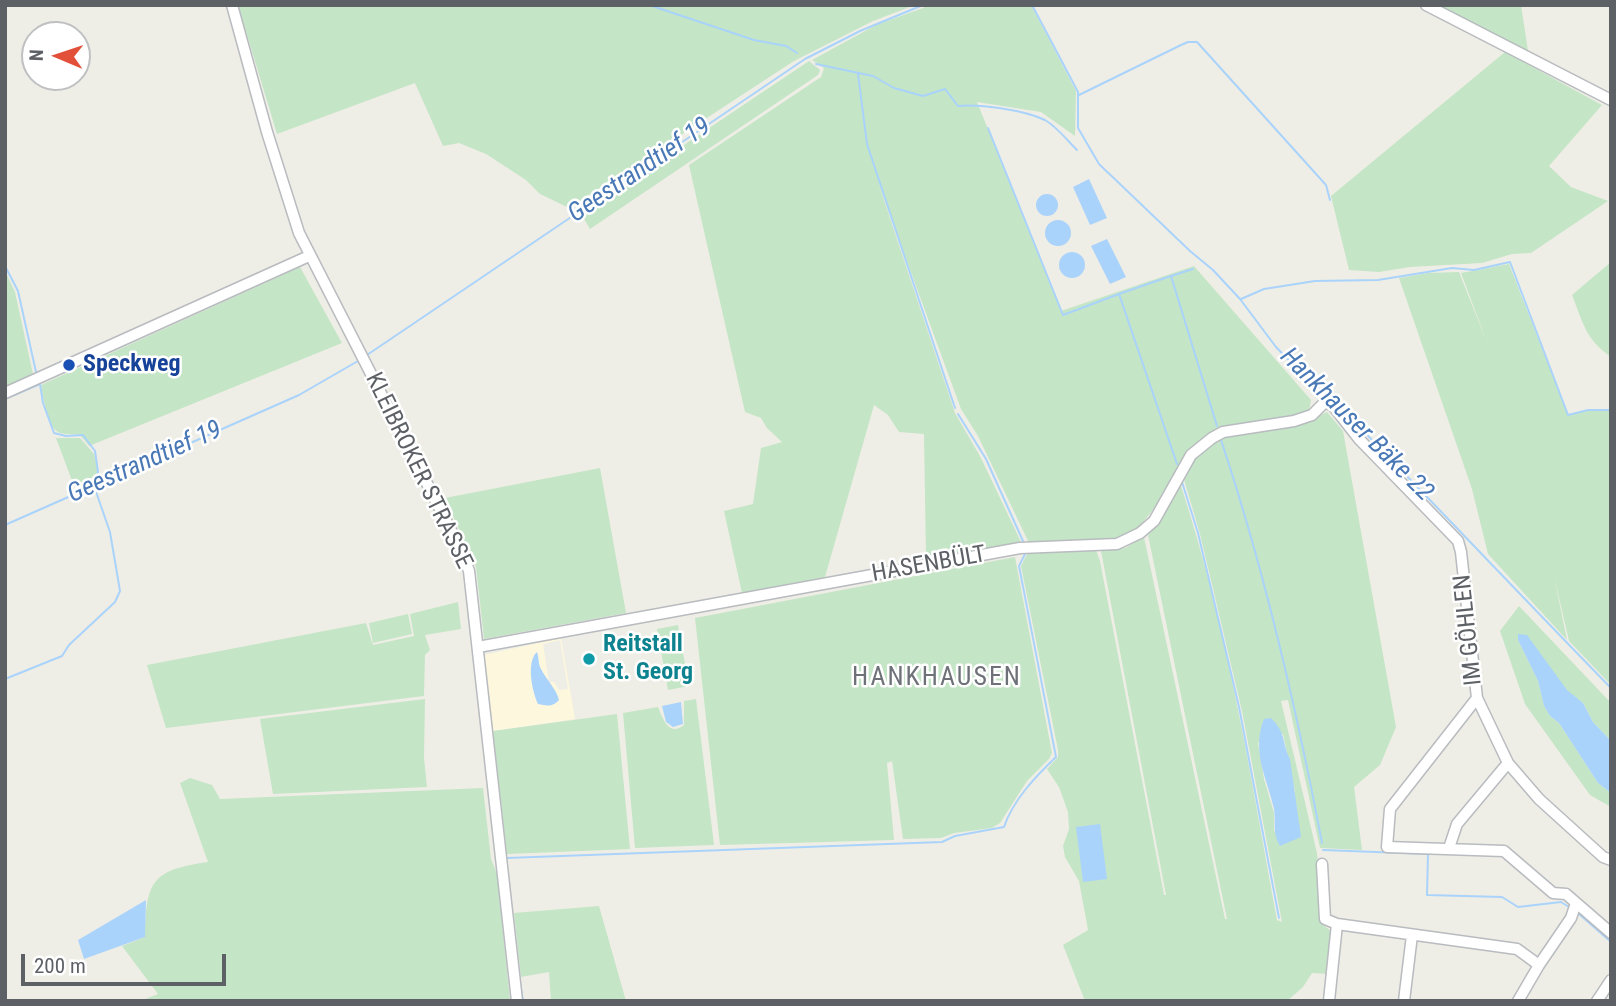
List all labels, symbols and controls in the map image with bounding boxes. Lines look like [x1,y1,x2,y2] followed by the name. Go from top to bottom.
[21,21,91,91] north arrow
[25,49,48,62] text: N
[563,112,717,230] water label: Geestrandtief 19
[1273,342,1439,508] water label: Hankhauser Bäke 22
[83,351,181,379] place label: Speckweg
[61,357,77,373] marker: Speckweg
[358,368,478,574] street label: KLEIBROKER STRASSE
[63,415,227,511] water label: Geestrandtief 19
[870,541,988,589] street label: HASENBÜLT
[1449,573,1489,687] street label: IM GÖHLEN
[603,631,693,687] place label: Reitstall St. Georg
[581,651,597,667] marker: Reitstall St. Georg
[853,662,1021,694] district label: HANKHAUSEN
[24,940,229,984] scale bar
[34,954,86,978] text: 200 m

